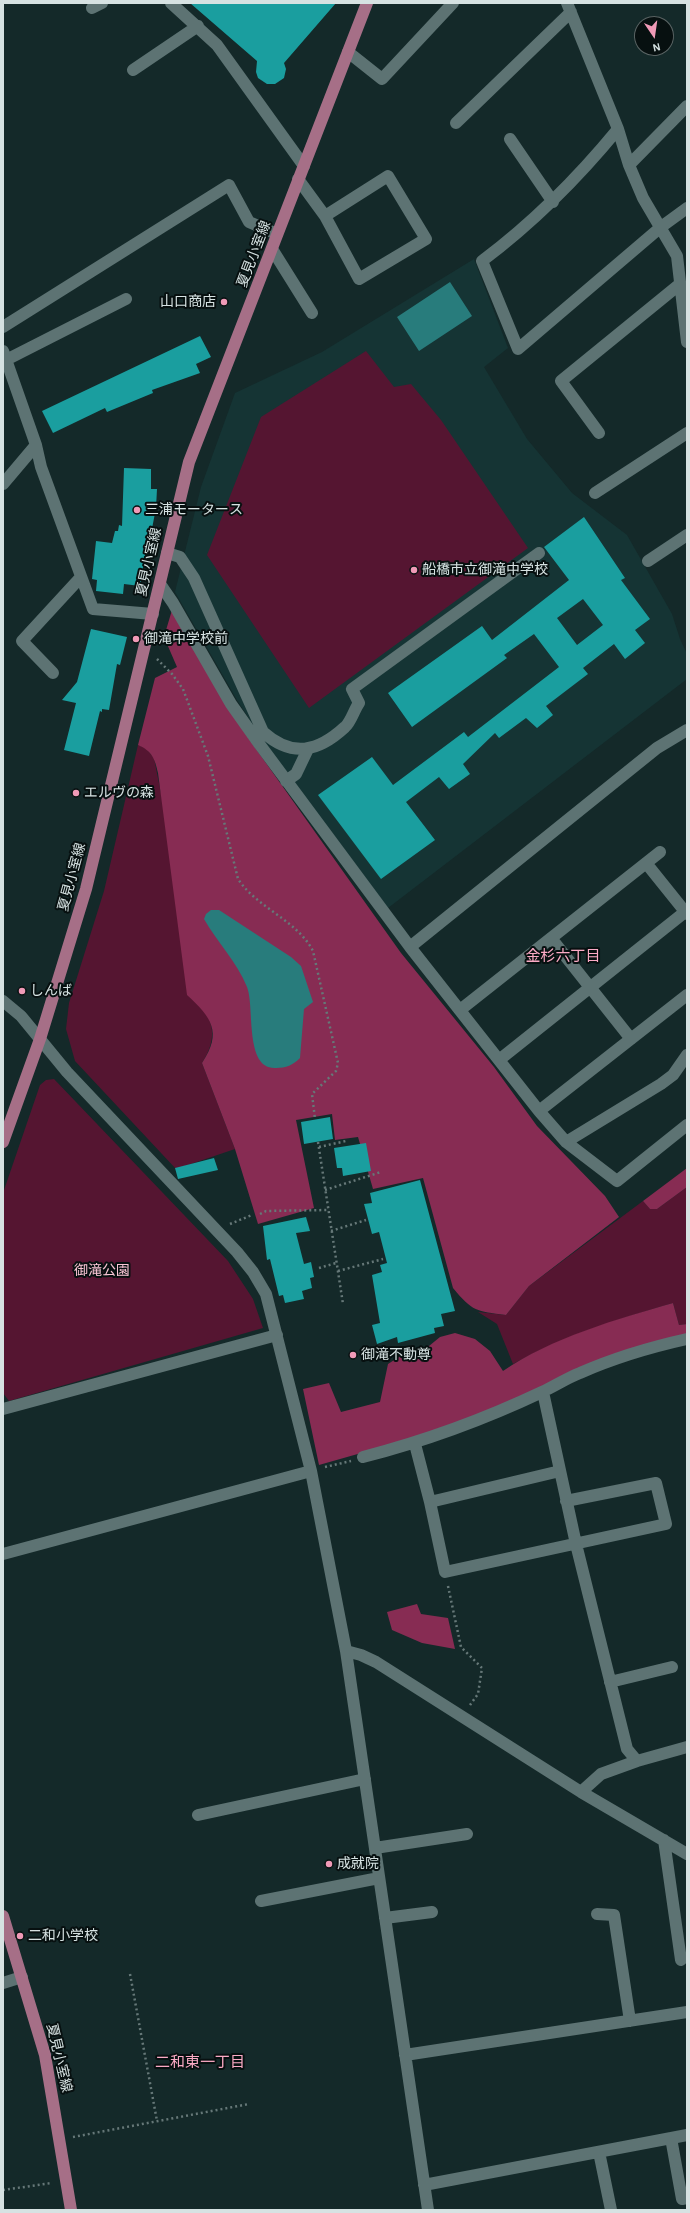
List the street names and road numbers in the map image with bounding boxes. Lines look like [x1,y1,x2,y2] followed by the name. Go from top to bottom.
[234,218,274,290] street label: 夏見小室線
[133,526,165,598] street label: 夏見小室線
[55,841,89,913] street label: 夏見小室線
[43,2022,75,2094] street label: 夏見小室線

